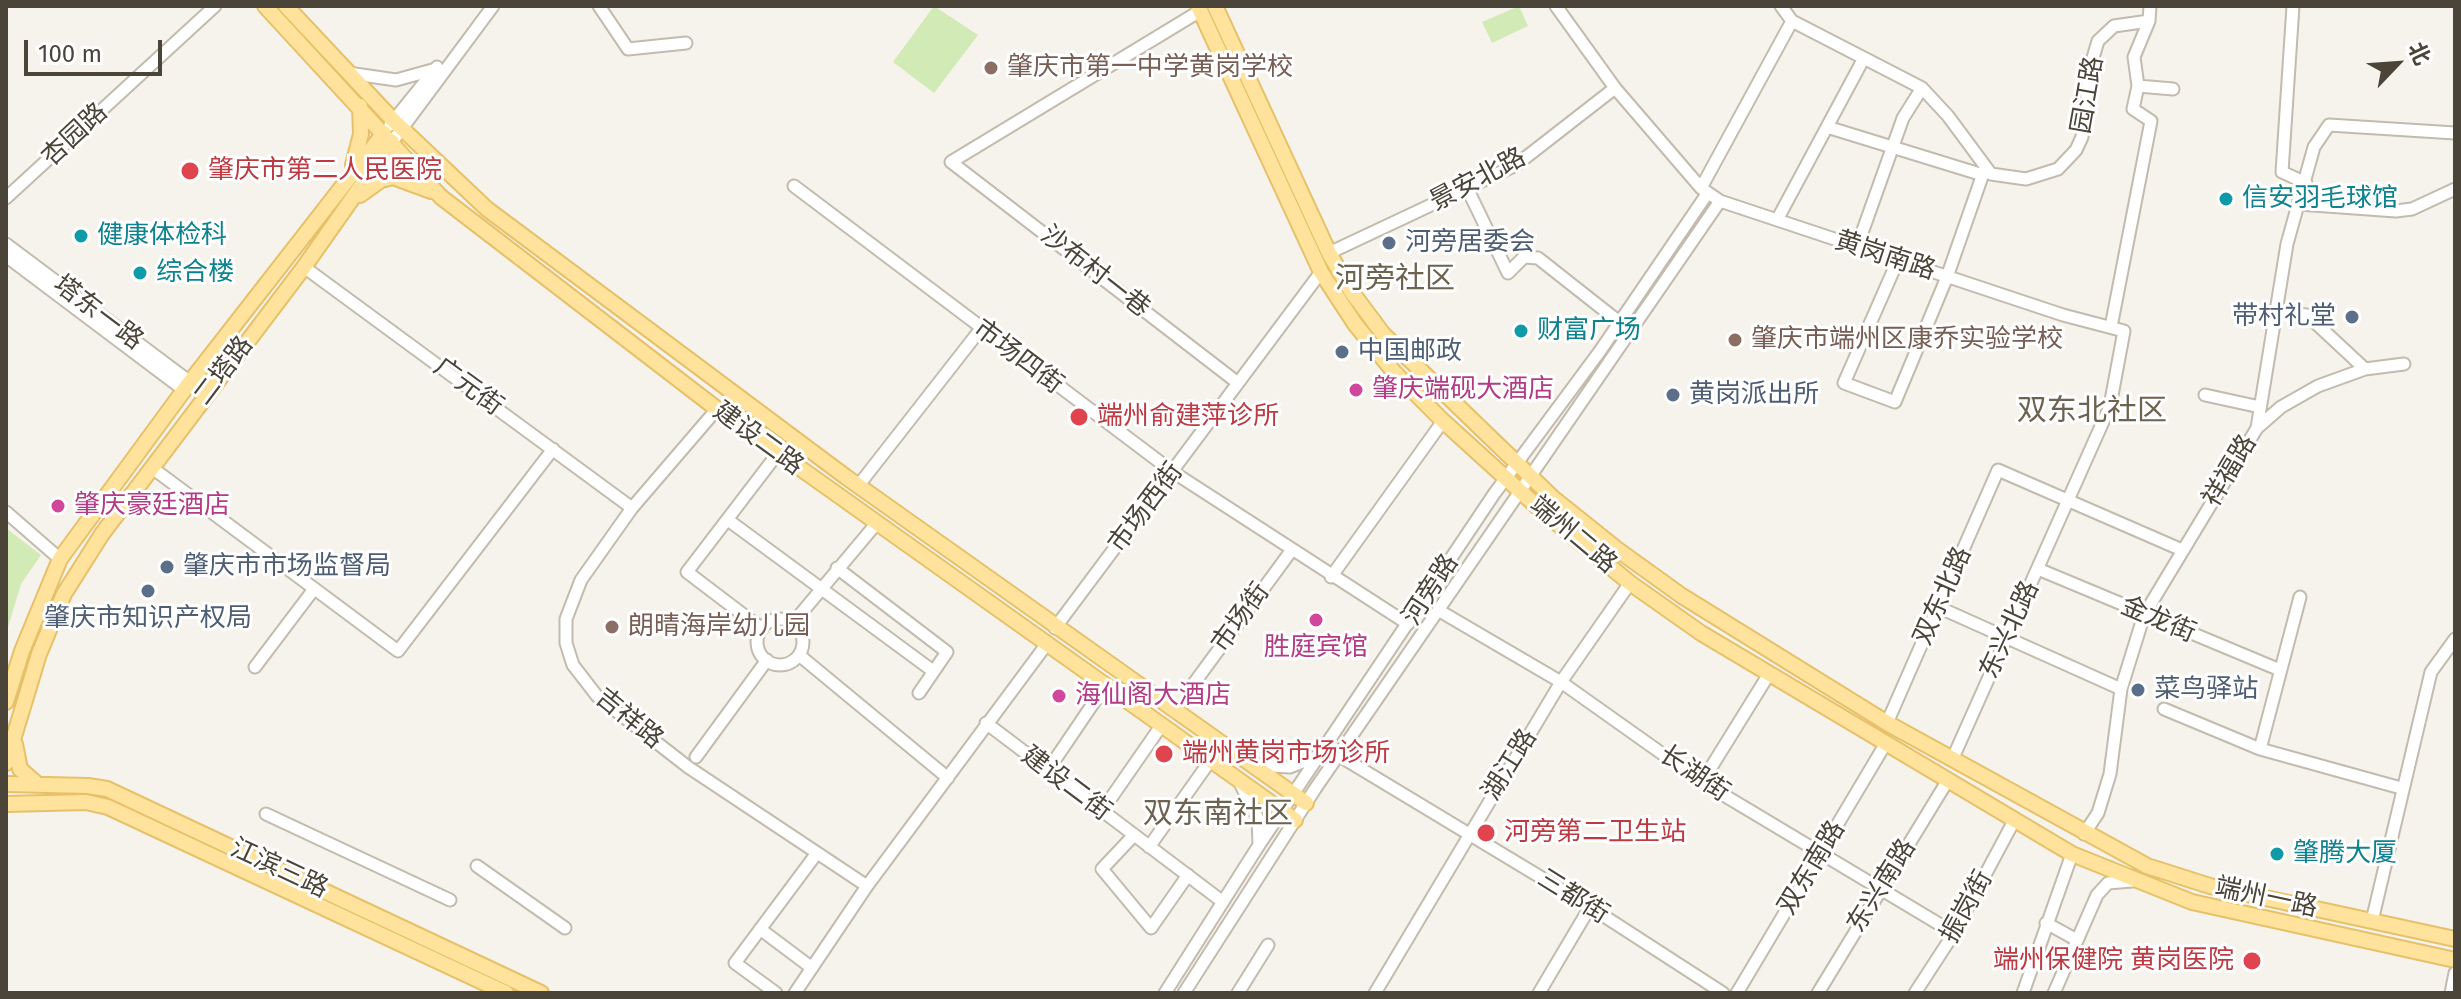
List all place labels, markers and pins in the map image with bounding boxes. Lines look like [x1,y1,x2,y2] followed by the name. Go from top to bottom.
[1007,52,1293,84] place label: 肇庆市第一中学黄岗学校
[982,59,1000,77] marker: 肇庆市第一中学黄岗学校
[208,155,442,187] place label: 肇庆市第二人民医院
[179,160,201,182] marker: 肇庆市第二人民医院
[2242,183,2398,215] place label: 信安羽毛球馆
[2217,190,2235,208] marker: 信安羽毛球馆
[97,220,227,252] place label: 健康体检科
[72,227,90,245] marker: 健康体检科
[1405,227,1535,259] place label: 河旁居委会
[1380,234,1398,252] marker: 河旁居委会
[156,257,234,289] place label: 综合楼
[131,264,149,282] marker: 综合楼
[2232,301,2336,333] place label: 带村礼堂
[2343,308,2361,326] marker: 带村礼堂
[1537,315,1641,347] place label: 财富广场
[1512,322,1530,340] marker: 财富广场
[1751,324,2063,356] place label: 肇庆市端州区康乔实验学校
[1726,331,1744,349] marker: 肇庆市端州区康乔实验学校
[1358,336,1462,368] place label: 中国邮政
[1333,343,1351,361] marker: 中国邮政
[1372,374,1554,406] place label: 肇庆端砚大酒店
[1689,379,1819,411] place label: 黄岗派出所
[1347,381,1365,399] marker: 肇庆端砚大酒店
[1664,386,1682,404] marker: 黄岗派出所
[1097,401,1279,433] place label: 端州俞建萍诊所
[1068,406,1090,428] marker: 端州俞建萍诊所
[74,490,230,522] place label: 肇庆豪廷酒店
[49,497,67,515] marker: 肇庆豪廷酒店
[183,551,391,583] place label: 肇庆市市场监督局
[158,558,176,576] marker: 肇庆市市场监督局
[139,582,157,600] marker: 肇庆市知识产权局
[44,603,252,635] place label: 肇庆市知识产权局
[628,611,810,643] place label: 朗晴海岸幼儿园
[1307,611,1325,629] marker: 胜庭宾馆
[603,618,621,636] marker: 朗晴海岸幼儿园
[1264,632,1368,664] place label: 胜庭宾馆
[2154,674,2258,706] place label: 菜鸟驿站
[1075,680,1231,712] place label: 海仙阁大酒店
[2129,681,2147,699] marker: 菜鸟驿站
[1050,687,1068,705] marker: 海仙阁大酒店
[1182,738,1390,770] place label: 端州黄岗市场诊所
[1153,743,1175,765] marker: 端州黄岗市场诊所
[1504,817,1686,849] place label: 河旁第二卫生站
[1475,822,1497,844] marker: 河旁第二卫生站
[2293,838,2397,870] place label: 肇腾大厦
[2268,845,2286,863] marker: 肇腾大厦
[1993,945,2234,977] place label: 端州保健院 黄岗医院
[2241,950,2263,972] marker: 端州保健院 黄岗医院

